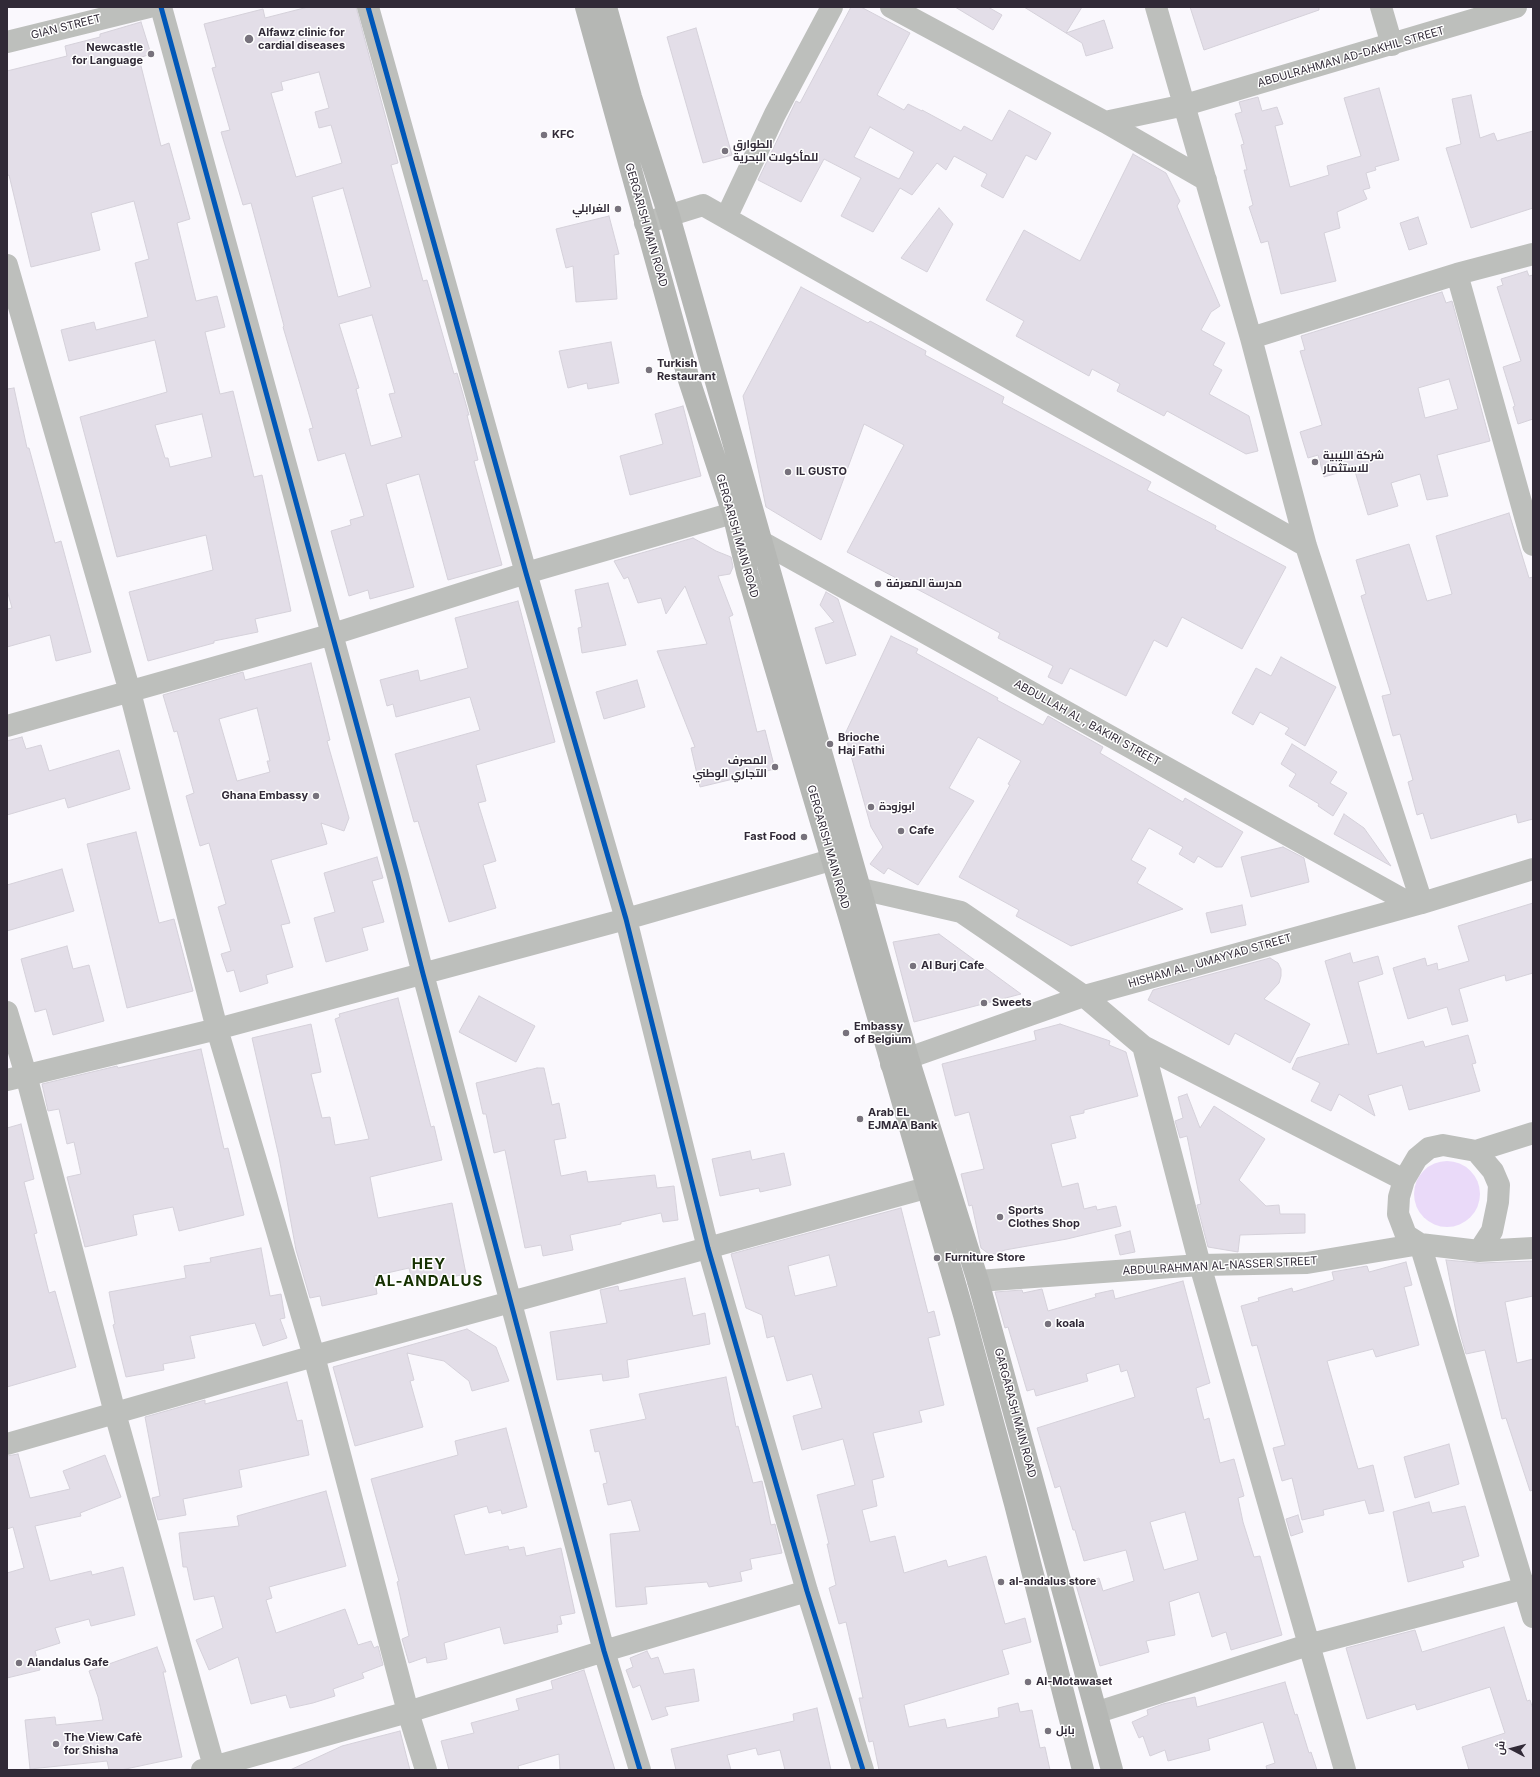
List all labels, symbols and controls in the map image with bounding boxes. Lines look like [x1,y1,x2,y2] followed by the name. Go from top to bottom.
[30,12,102,42] street label: GIAN STREET
[1256,24,1446,90] street label: ABDULRAHMAN AD-DAKHIL STREET
[258,26,345,52] place label: Alfawz clinic for cardial diseases
[243,33,255,45] marker: Alfawz clinic for cardial diseases
[72,41,143,67] place label: Newcastle for Language
[146,49,156,59] marker: Newcastle for Language
[552,128,575,142] place label: KFC
[539,130,549,140] marker: KFC
[733,138,818,164] place label: الطوارق للمأكولات البحرية
[720,146,730,156] marker: الطوارق للمأكولات البحرية
[622,162,670,288] street label: GERGARISH MAIN ROAD
[572,202,610,216] place label: الغرابلي
[613,204,623,214] marker: الغرابلي
[657,357,716,383] place label: Turkish Restaurant
[644,365,654,375] marker: Turkish Restaurant
[1323,449,1384,475] place label: شركة الليبية للاستثمار
[1310,457,1320,467] marker: شركة الليبية للاستثمار
[796,465,847,479] place label: IL GUSTO
[783,467,793,477] marker: IL GUSTO
[713,473,761,599] street label: GERGARISH MAIN ROAD
[886,577,962,591] place label: مدرسة المعرفة
[873,579,883,589] marker: مدرسة المعرفة
[1012,677,1162,769] street label: ABDULLAH AL , BAKIRI STREET
[838,731,885,757] place label: Brioche Haj Fathi
[825,739,835,749] marker: Brioche Haj Fathi
[692,754,767,780] place label: المصرف التجاري الوطني
[770,762,780,772] marker: المصرف التجاري الوطني
[804,784,852,910] street label: GERGARISH MAIN ROAD
[222,789,308,803] place label: Ghana Embassy
[311,791,321,801] marker: Ghana Embassy
[879,800,915,814] place label: ابوزودة
[866,802,876,812] marker: ابوزودة
[909,824,934,838] place label: Cafe
[896,826,906,836] marker: Cafe
[744,830,796,844] place label: Fast Food
[799,832,809,842] marker: Fast Food
[1127,931,1293,991] street label: HISHAM AL , UMAYYAD STREET
[921,959,984,973] place label: Al Burj Cafe
[908,961,918,971] marker: Al Burj Cafe
[992,996,1032,1010] place label: Sweets
[979,998,989,1008] marker: Sweets
[854,1020,911,1046] place label: Embassy of Belgium
[841,1028,851,1038] marker: Embassy of Belgium
[868,1106,937,1132] place label: Arab EL EJMAA Bank
[855,1114,865,1124] marker: Arab EL EJMAA Bank
[1008,1204,1080,1230] place label: Sports Clothes Shop
[995,1212,1005,1222] marker: Sports Clothes Shop
[945,1251,1025,1265] place label: Furniture Store
[932,1253,942,1263] marker: Furniture Store
[1122,1254,1318,1278] street label: ABDULRAHMAN AL-NASSER STREET
[375,1255,483,1290] district label: HEY AL-ANDALUS
[1056,1317,1085,1331] place label: koala
[1043,1319,1053,1329] marker: koala
[991,1347,1039,1479] street label: GARGARASH MAIN ROAD
[1009,1575,1096,1589] place label: al-andalus store
[996,1577,1006,1587] marker: al-andalus store
[27,1656,109,1670] place label: Alandalus Gafe
[14,1658,24,1668] marker: Alandalus Gafe
[1036,1675,1112,1689] place label: Al-Motawaset
[1023,1677,1033,1687] marker: Al-Motawaset
[1056,1724,1075,1738] place label: بابل
[1043,1726,1053,1736] marker: بابل
[1492,1729,1532,1769] north arrow
[64,1731,142,1757] place label: The View Cafè for Shisha
[51,1739,61,1749] marker: The View Cafè for Shisha
[1492,1740,1508,1756] text: ش

